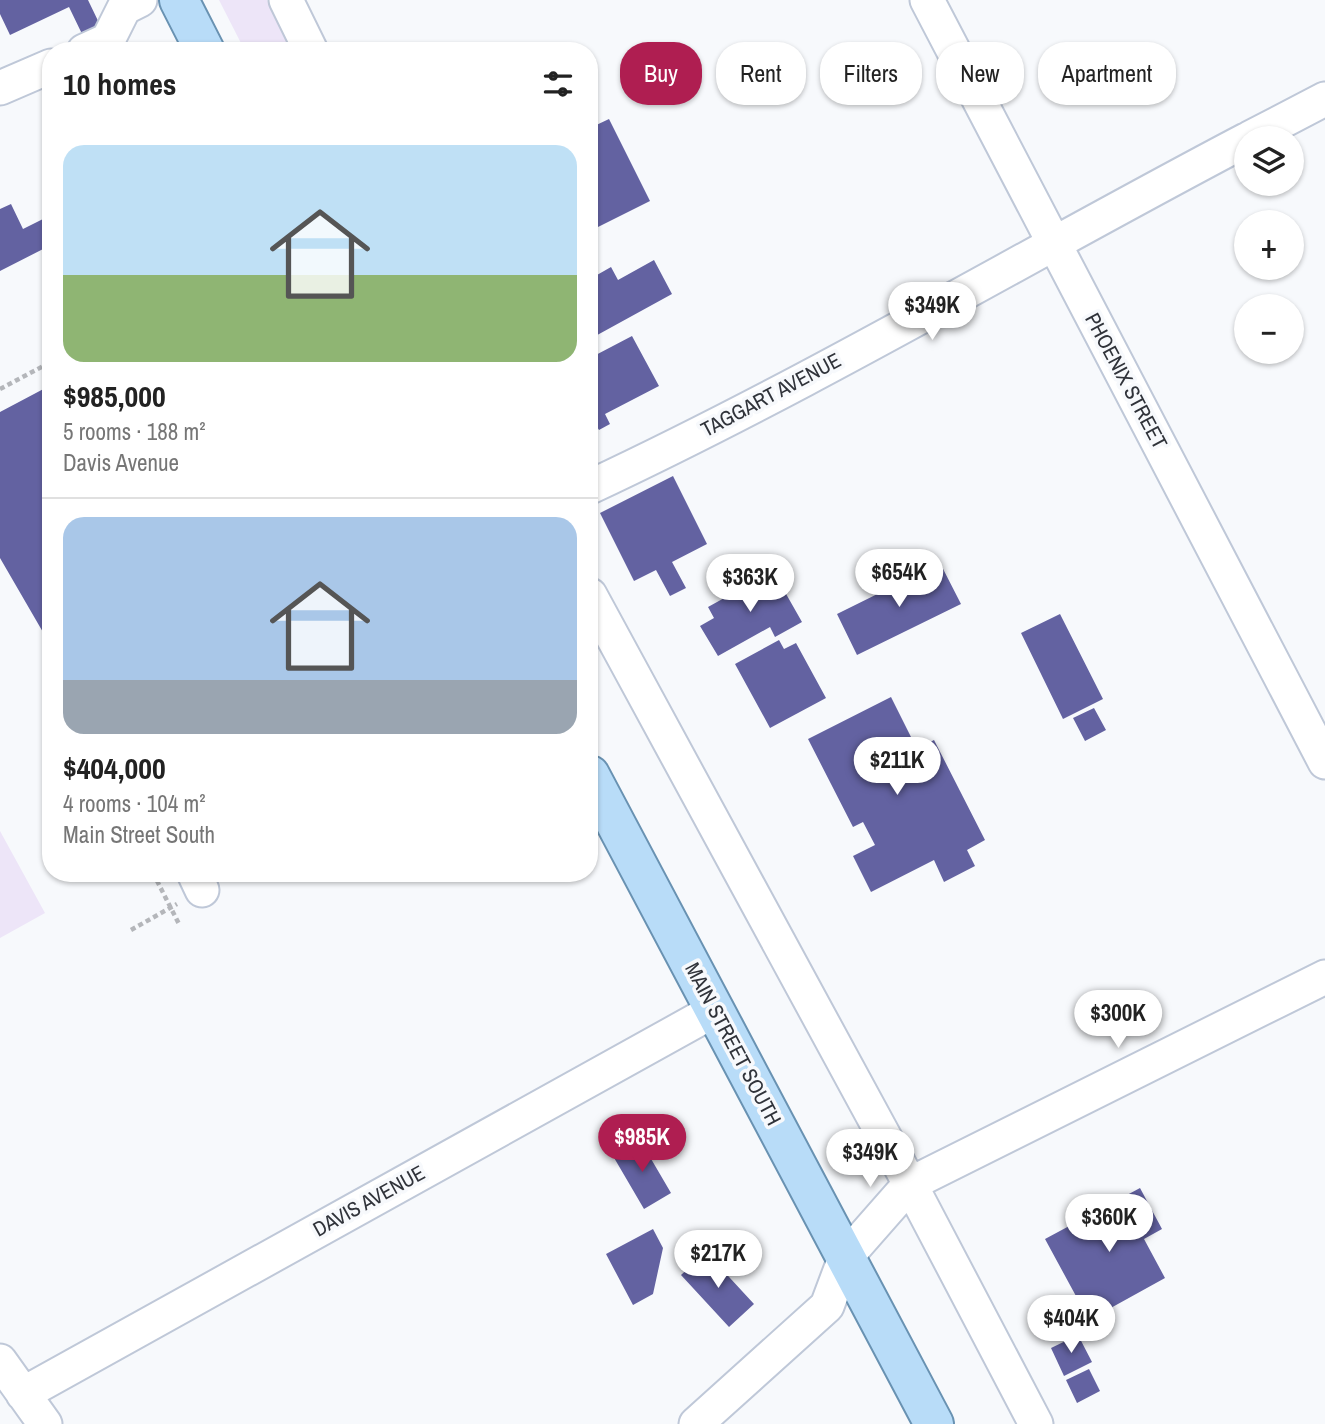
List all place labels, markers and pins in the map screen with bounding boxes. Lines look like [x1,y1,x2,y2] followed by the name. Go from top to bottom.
[883,282,981,342] pin: $349K
[850,550,948,609] pin: $654K
[701,554,799,614] pin: $363K
[848,738,946,797] pin: $211K
[1069,990,1167,1050] pin: $300K
[593,1114,691,1174] pin: $985K
[821,1130,919,1189] pin: $349K
[1060,1194,1158,1254] pin: $360K
[669,1230,767,1290] pin: $217K
[1022,1296,1120,1355] pin: $404K

